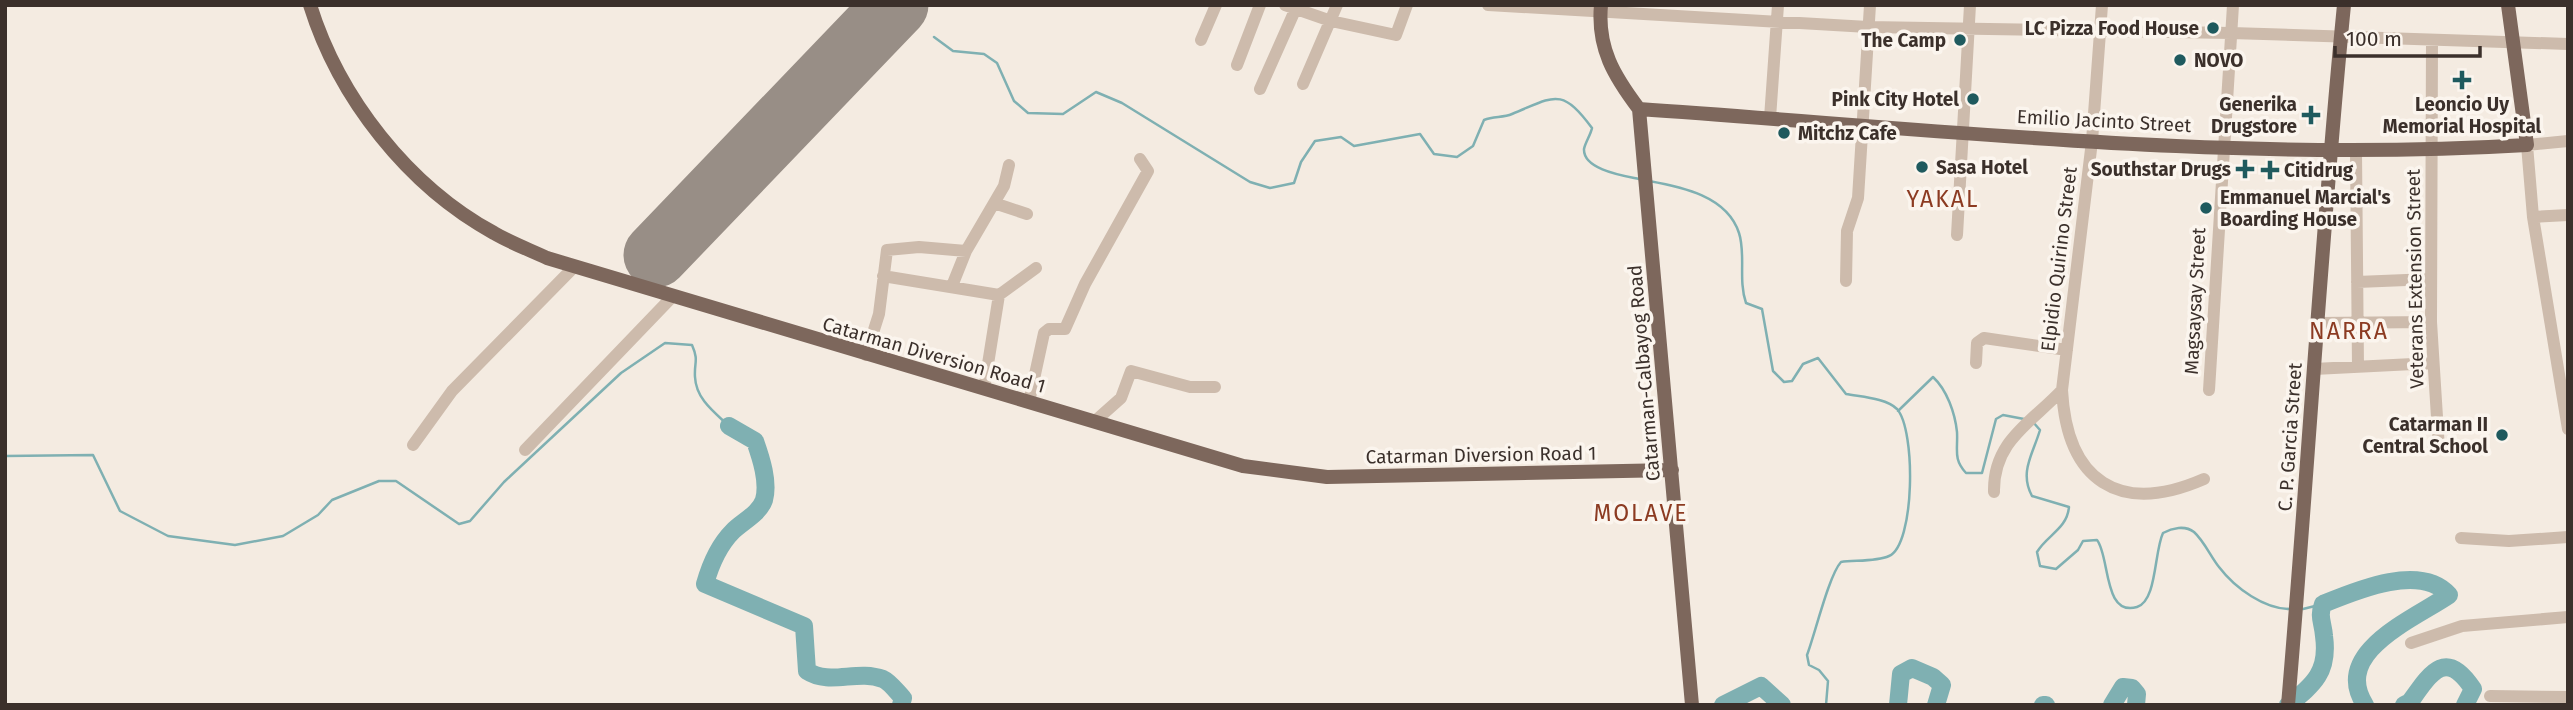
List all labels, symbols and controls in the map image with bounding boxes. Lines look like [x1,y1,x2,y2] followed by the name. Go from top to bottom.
[2335,14,2480,58] scale bar
[2025,17,2199,40] place label: LC Pizza Food House
[2205,20,2221,36] marker: LC Pizza Food House
[2346,26,2402,52] text: 100 m
[1861,29,1946,52] place label: The Camp
[1952,32,1968,48] marker: The Camp
[2194,49,2244,72] place label: NOVO
[2172,52,2188,68] marker: NOVO
[2452,70,2472,90] marker: Leoncio Uy Memorial Hospital
[1832,88,1959,111] place label: Pink City Hotel
[1965,91,1981,107] marker: Pink City Hotel
[2211,93,2297,138] place label: Generika Drugstore
[2383,93,2542,138] place label: Leoncio Uy Memorial Hospital
[2016,105,2192,137] street label: Emilio Jacinto Street
[2303,107,2319,123] marker: Generika Drugstore
[1798,122,1897,145] place label: Mitchz Cafe
[1776,125,1792,141] marker: Mitchz Cafe
[1936,156,2028,179] place label: Sasa Hotel
[2091,158,2231,181] place label: Southstar Drugs
[1914,159,1930,175] marker: Sasa Hotel
[2284,159,2354,182] place label: Citidrug
[2237,161,2253,177] marker: Southstar Drugs
[2262,162,2278,178] marker: Citidrug
[2036,165,2082,353] street label: Elpidio Quirino Street
[2402,169,2428,389] street label: Veterans Extension Street
[1907,185,1979,213] district label: YAKAL
[2220,186,2391,231] place label: Emmanuel Marcial's Boarding House
[2198,200,2214,216] marker: Emmanuel Marcial's Boarding House
[2180,227,2210,375] street label: Magsaysay Street
[1623,264,1665,482] street label: Catarman-Calbayog Road
[820,312,1048,398] street label: Catarman Diversion Road 1
[2309,317,2389,345] district label: NARRA
[2273,362,2307,512] street label: C. P. Garcia Street
[2363,413,2488,458] place label: Catarman II Central School
[2494,427,2510,443] marker: Catarman II Central School
[1365,441,1597,469] street label: Catarman Diversion Road 1
[1594,499,1688,527] district label: MOLAVE

